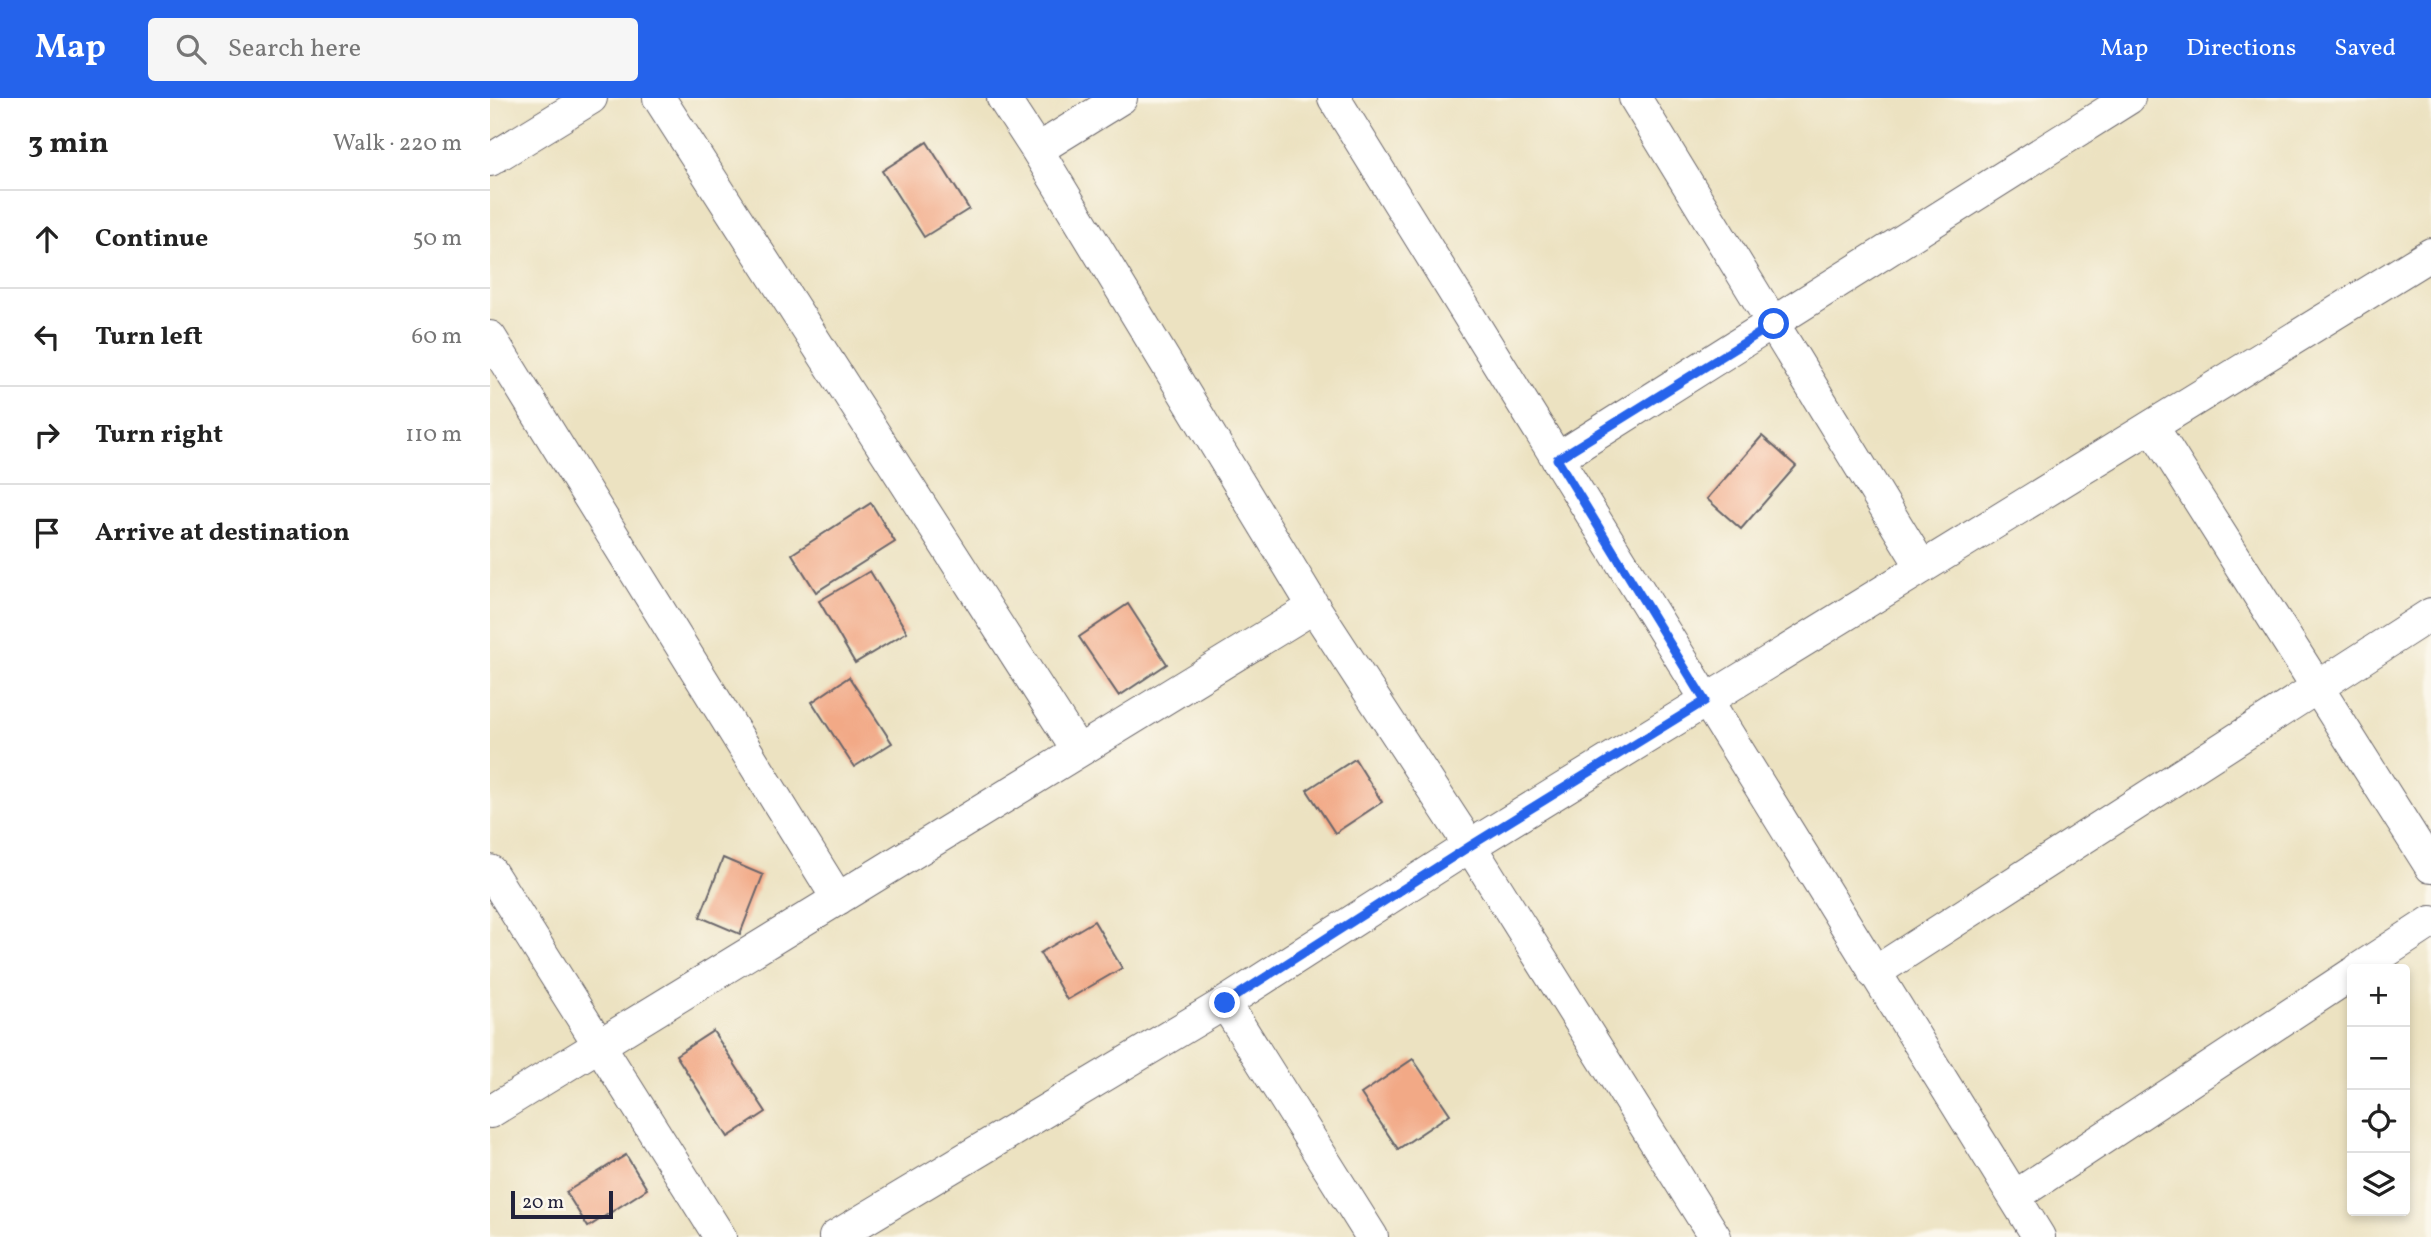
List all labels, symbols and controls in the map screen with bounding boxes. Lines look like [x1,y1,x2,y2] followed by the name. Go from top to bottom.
[148,18,638,81] search box
[35,26,106,72] text: Map
[172,30,210,68] icon: search
[228,31,361,67] text: Search here
[2100,32,2148,66] text: Map
[2186,32,2296,66] text: Directions
[2334,32,2396,66] text: Saved
[28,123,109,165] text: 3 min
[333,128,462,160] text: Walk · 220 m
[28,220,66,258] icon: ahead
[95,221,208,257] text: Continue
[413,223,462,255] text: 50 m
[1758,308,1789,339] route start
[28,318,66,356] icon: left
[95,319,203,355] text: Turn left
[412,321,462,353] text: 60 m
[28,416,66,454] icon: right
[95,417,223,453] text: Turn right
[405,419,462,451] text: 110 m
[28,514,66,552] icon: arrive
[95,515,350,551] text: Arrive at destination
[2347,964,2410,1216] map controls
[2347,964,2410,1027] button: +
[1209,987,1240,1018] route end
[2347,1027,2410,1090] button: −
[2347,1090,2410,1153] button: locate
[2347,1153,2410,1216] button: layers
[511,1188,612,1220] scale bar
[522,1190,564,1216] text: 20 m

